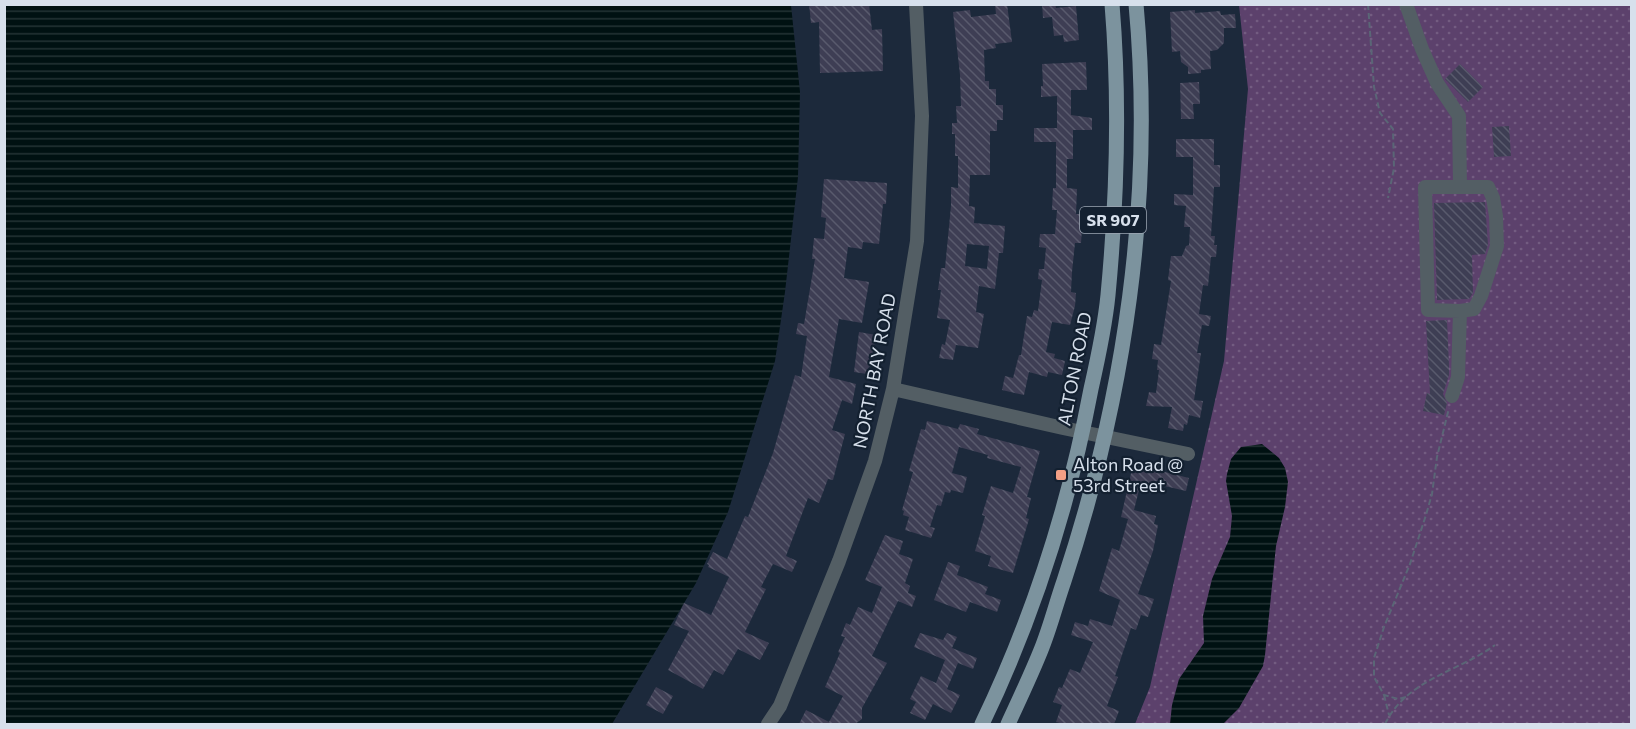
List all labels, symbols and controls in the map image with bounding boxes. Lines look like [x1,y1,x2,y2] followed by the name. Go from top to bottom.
[1080,207,1146,233] road number: SR 907
[848,291,900,450] street label: NORTH BAY ROAD
[1052,310,1096,427] street label: ALTON ROAD
[1073,453,1183,496] place label: Alton Road @ 53rd Street
[1054,468,1068,482] marker: Alton Road @ 53rd Street

